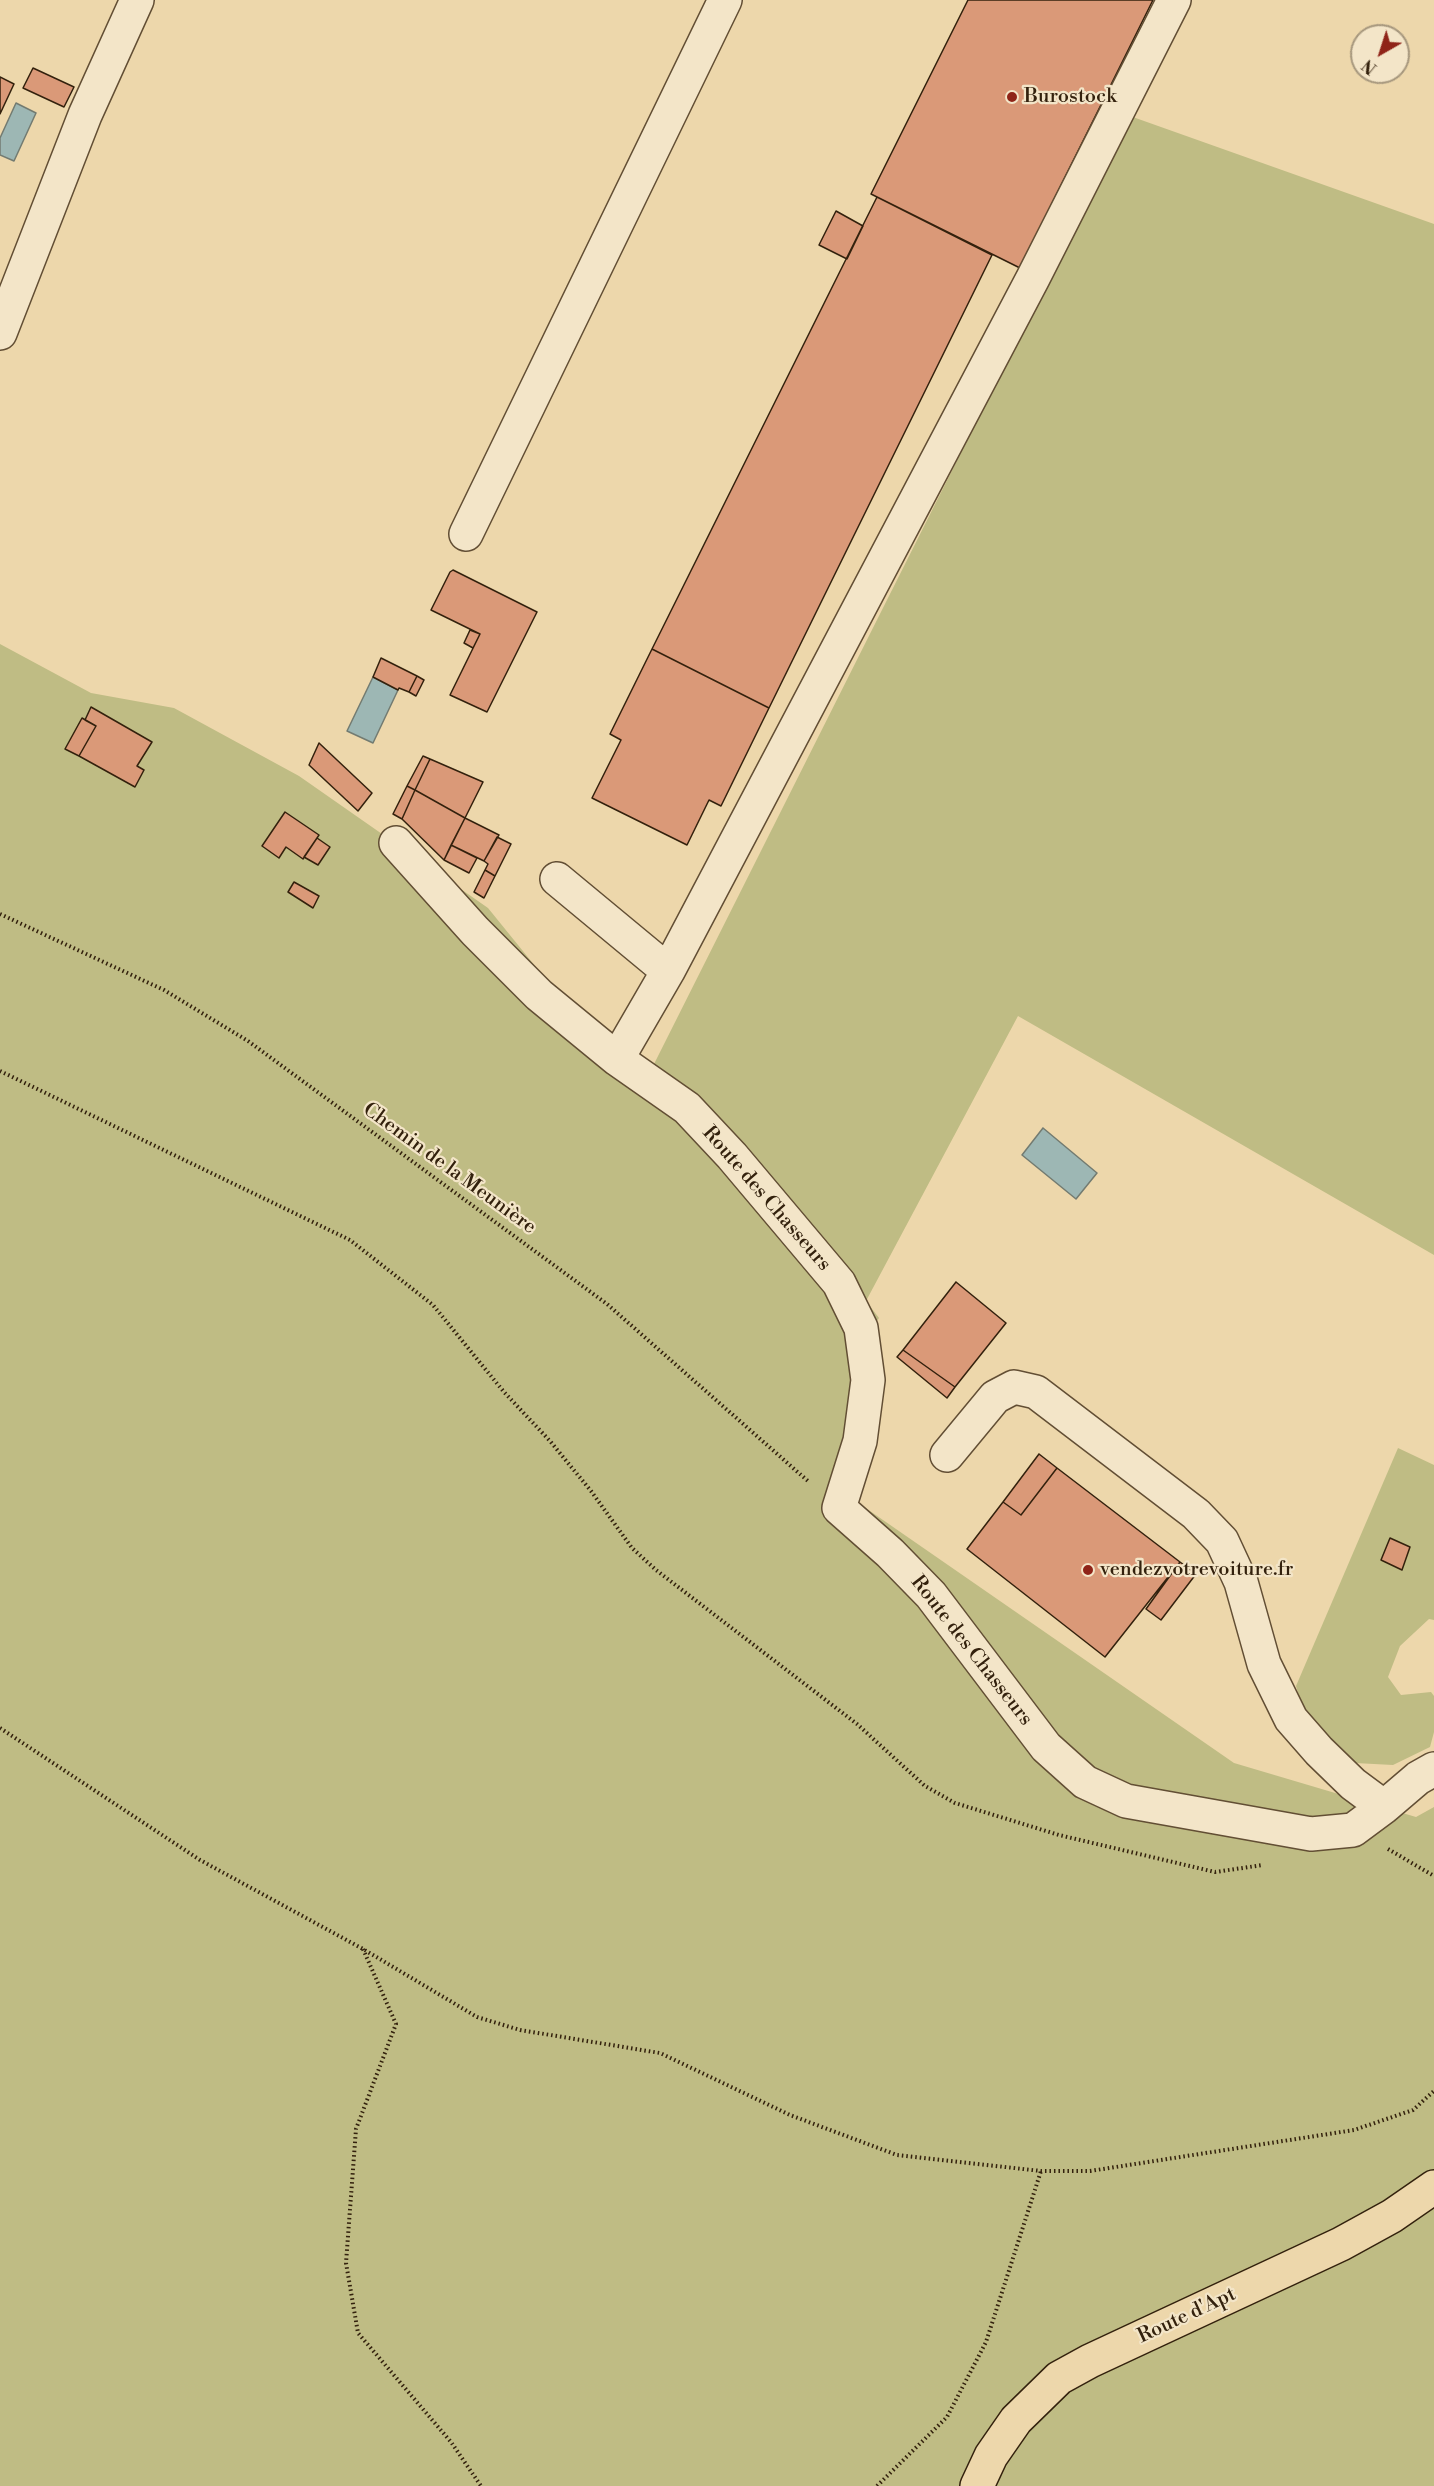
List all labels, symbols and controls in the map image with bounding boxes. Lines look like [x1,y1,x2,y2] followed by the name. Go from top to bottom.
[1350,24,1410,84] north arrow
[1359,55,1381,78] text: N
[1024,85,1117,109] place label: Burostock
[1005,90,1019,104] marker: Burostock
[358,1098,540,1240] street label: Chemin de la Meunière
[697,1122,835,1276] street label: Route des Chasseurs
[1100,1558,1293,1582] place label: vendezvotrevoiture.fr
[1081,1563,1095,1577] marker: vendezvotrevoiture.fr
[905,1571,1037,1731] street label: Route des Chasseurs
[1134,2283,1240,2349] street label: Route d'Apt

